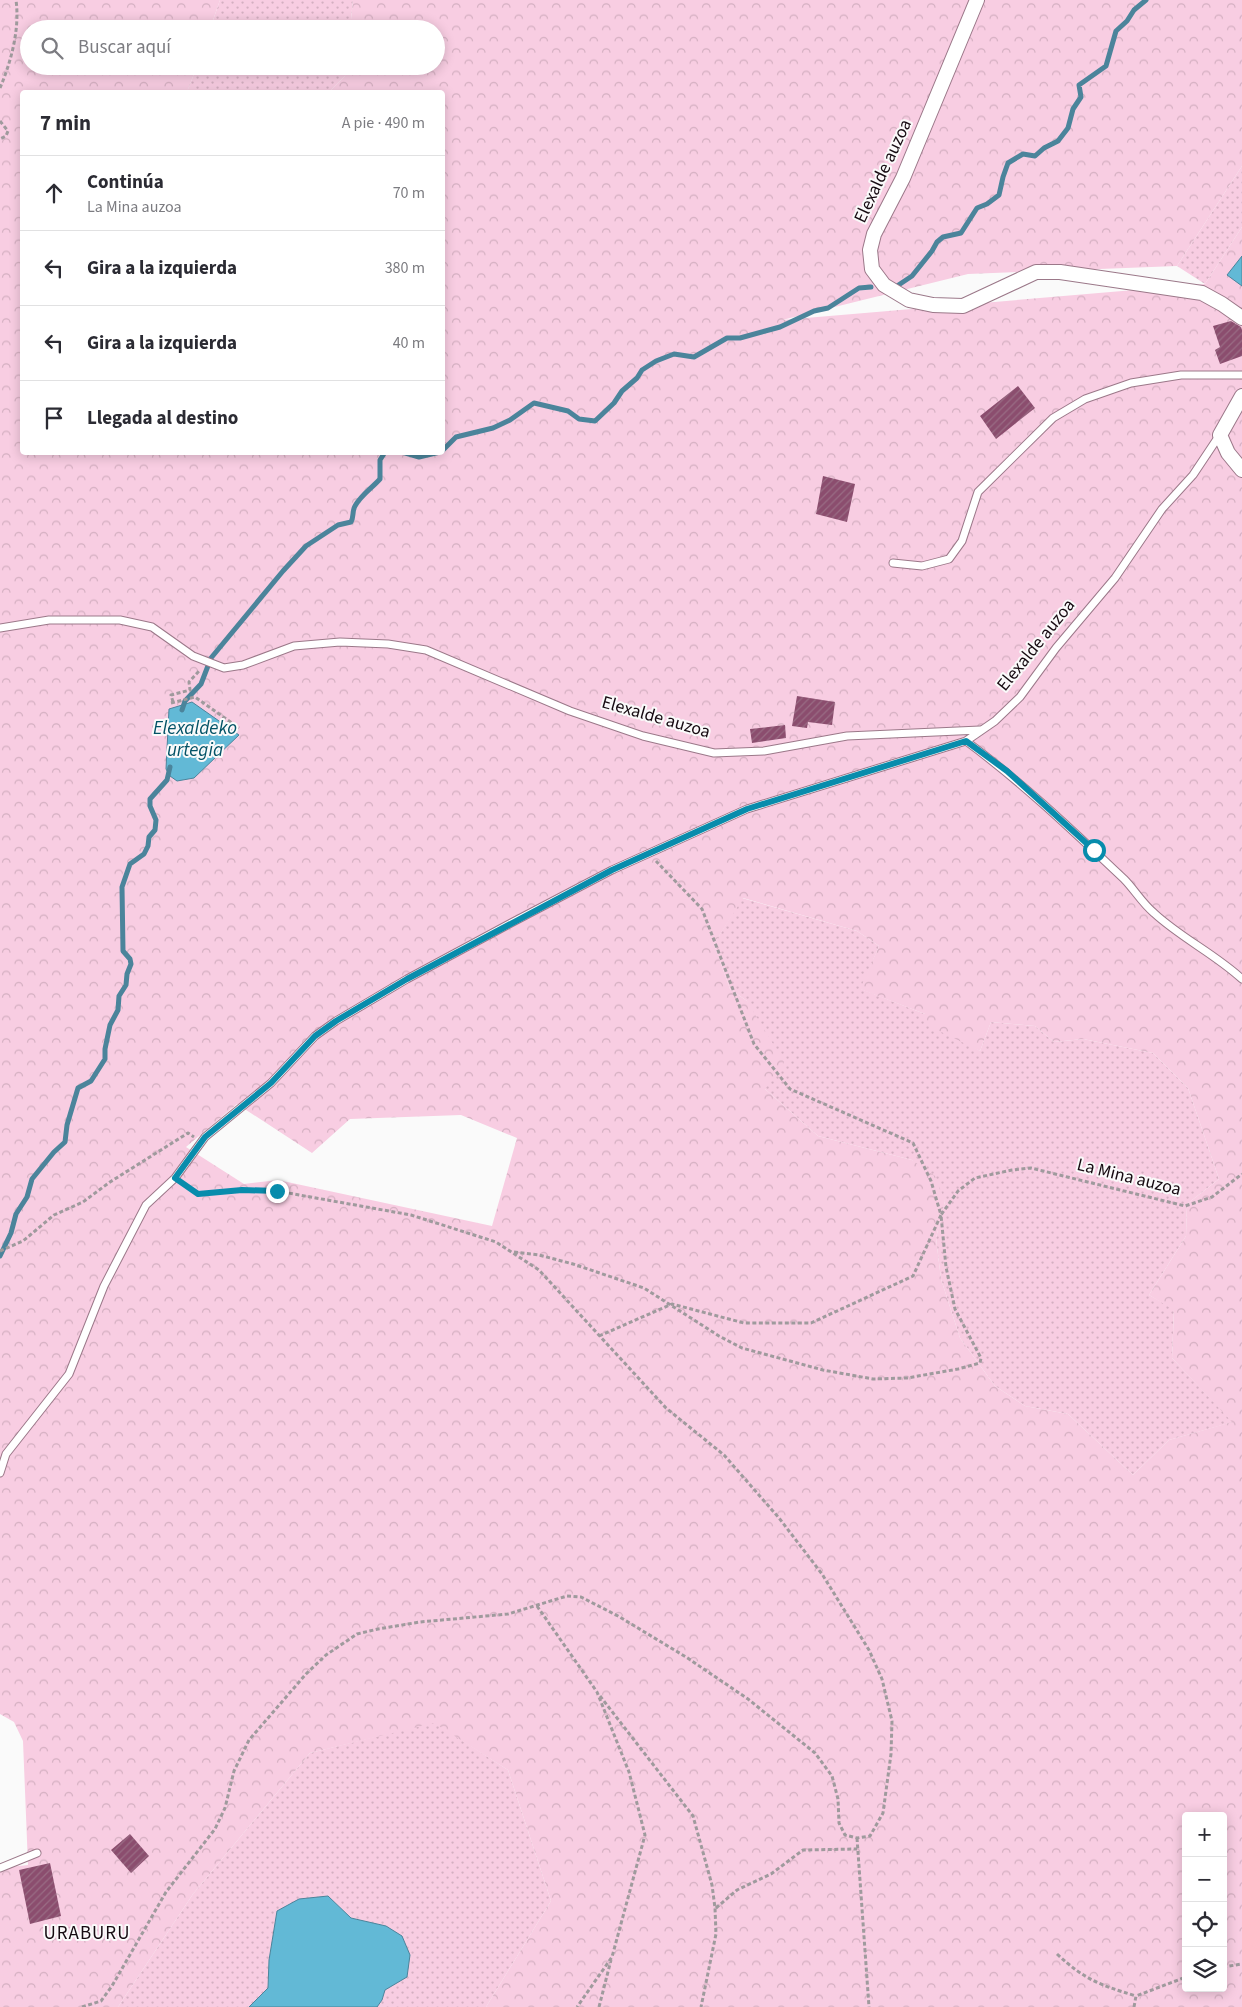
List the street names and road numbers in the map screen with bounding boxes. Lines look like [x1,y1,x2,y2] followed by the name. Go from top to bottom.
[848,115,918,227] street label: Elexalde auzoa
[991,594,1081,696] street label: Elexalde auzoa
[599,690,713,744] street label: Elexalde auzoa
[1074,1152,1184,1202] street label: La Mina auzoa

